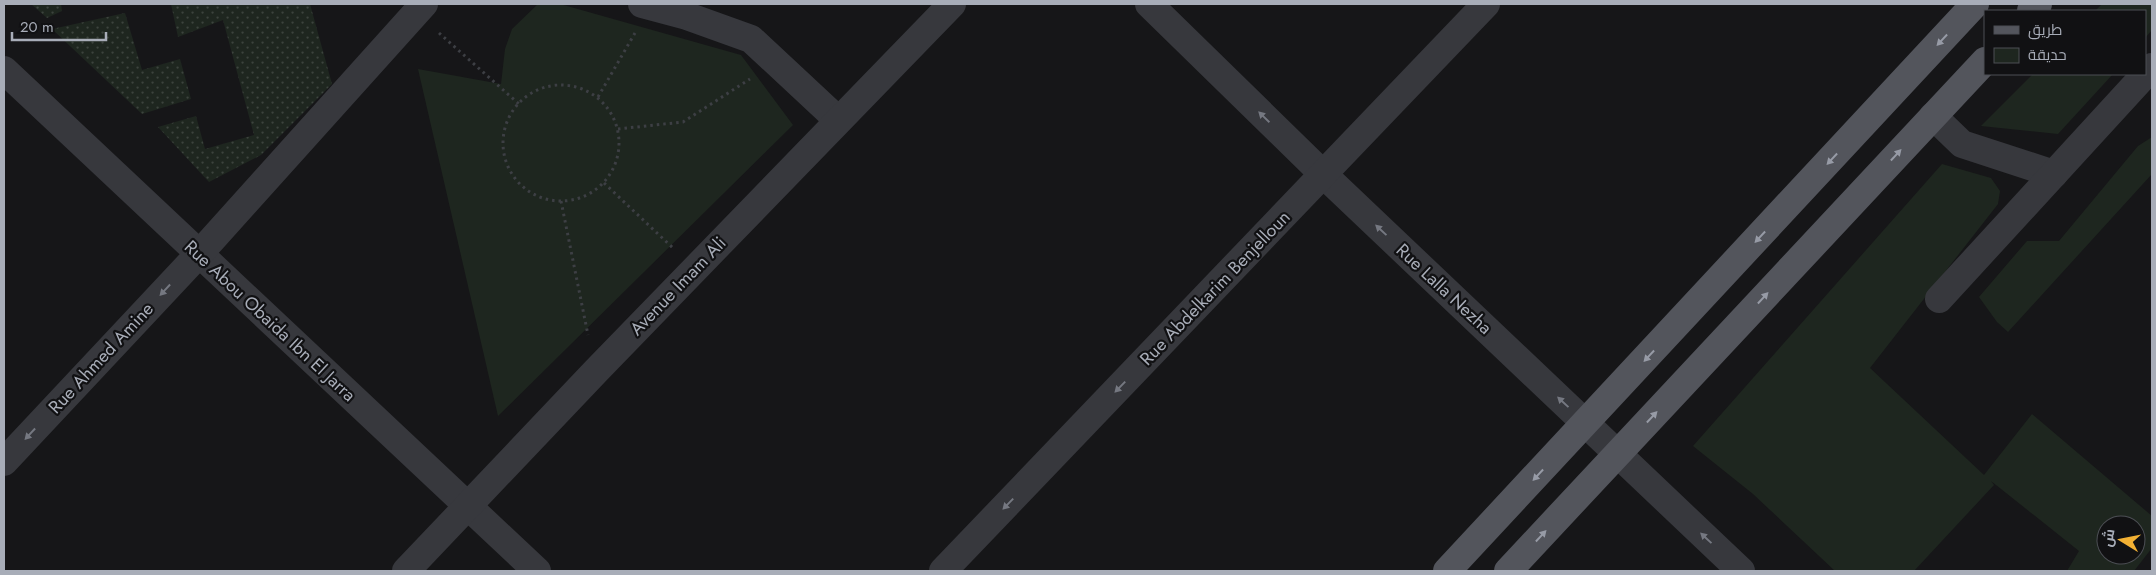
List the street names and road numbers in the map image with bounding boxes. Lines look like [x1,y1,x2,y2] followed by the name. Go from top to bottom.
[1134,205,1296,371] street label: Rue Abdelkarim Benjelloun
[624,231,732,341] street label: Avenue Imam Ali
[178,234,362,408] street label: Rue Abou Obaida Ibn El Jarra
[1390,238,1498,340] street label: Rue Lalla Nezha
[42,297,160,419] street label: Rue Ahmed Amine

